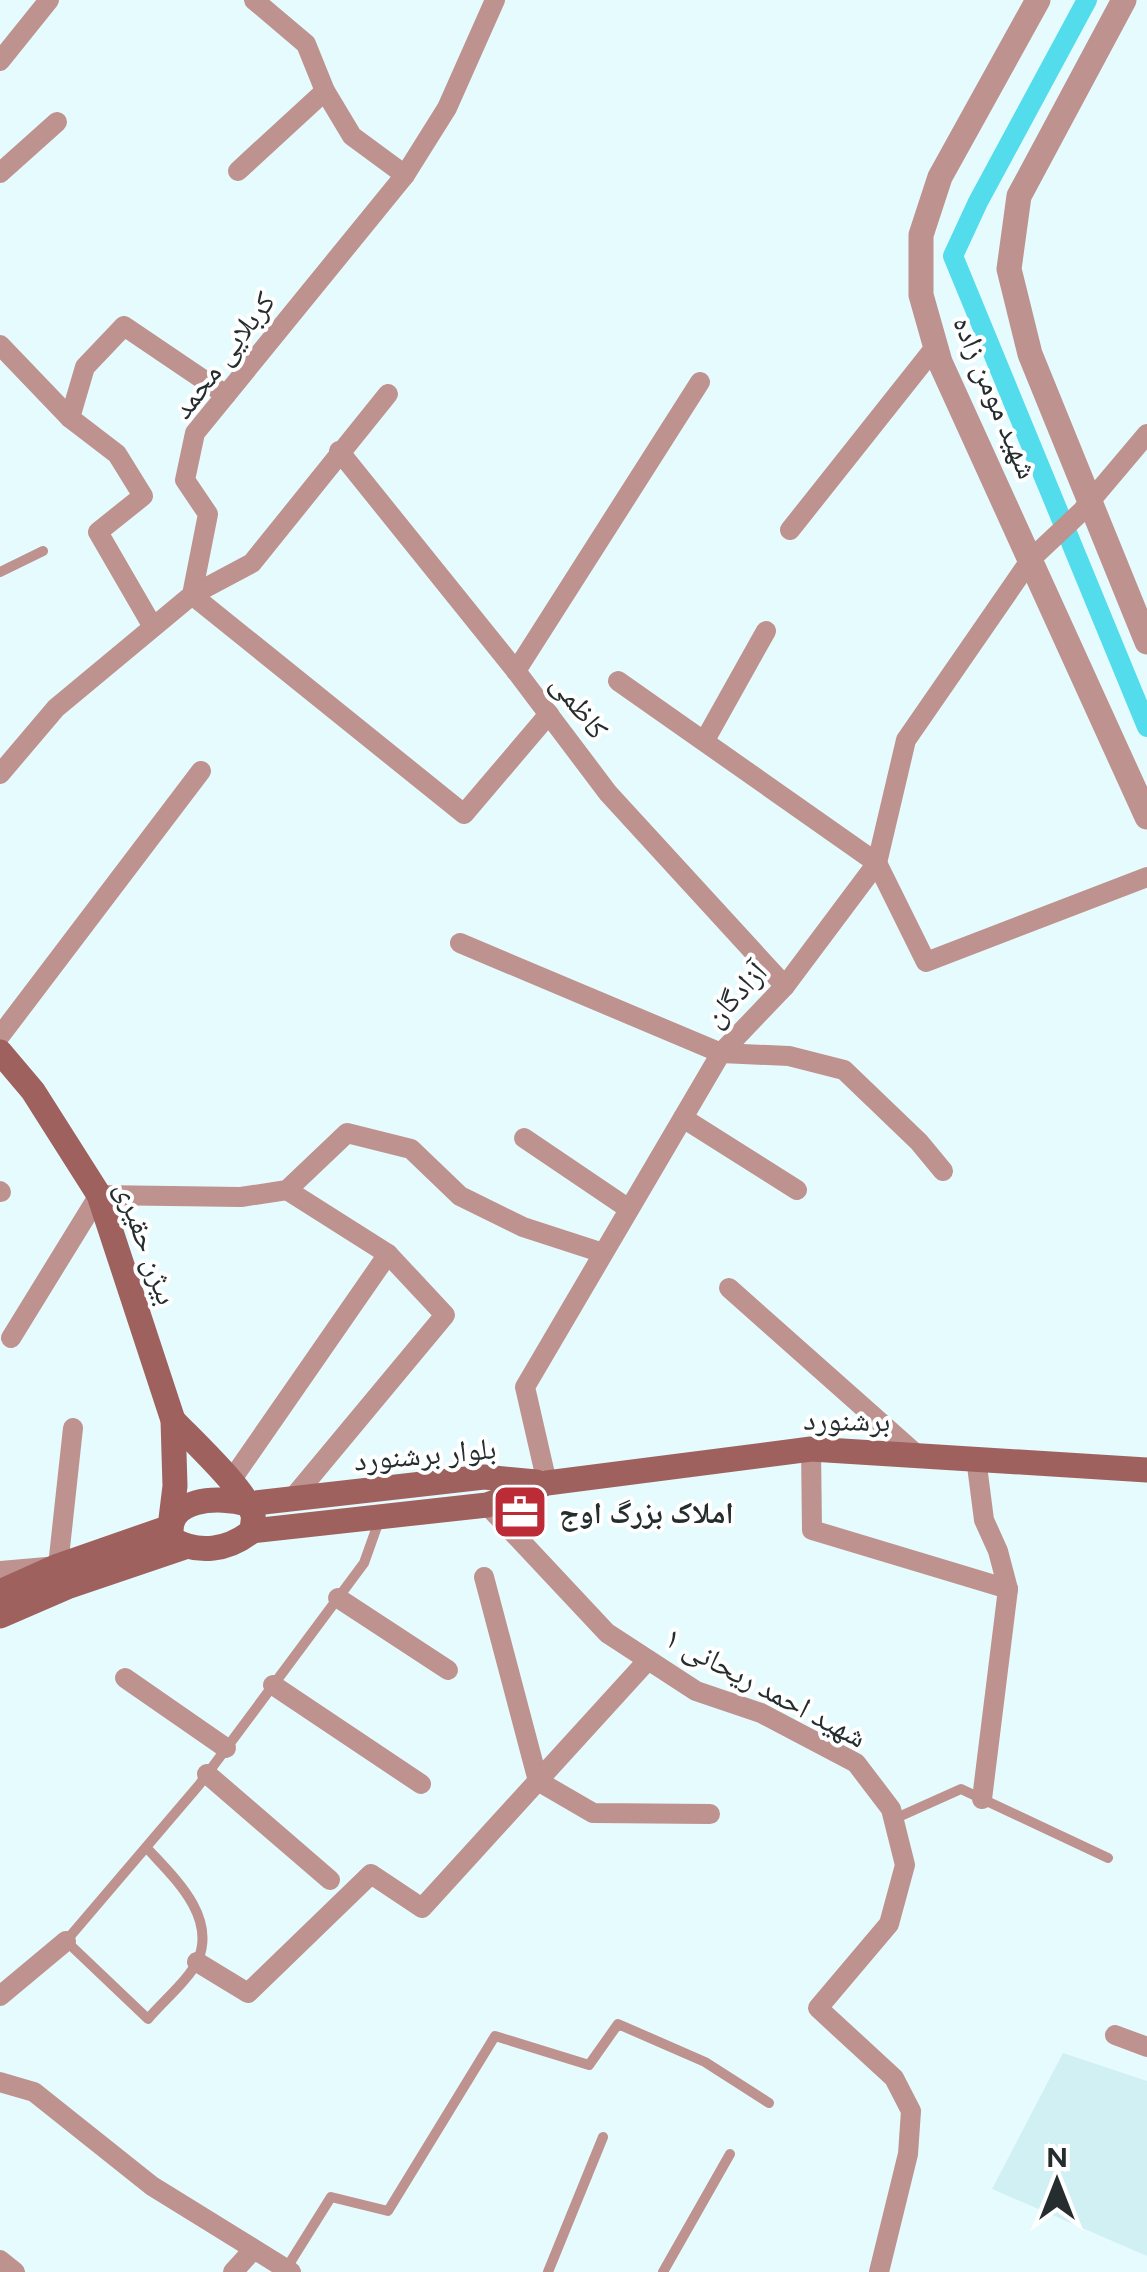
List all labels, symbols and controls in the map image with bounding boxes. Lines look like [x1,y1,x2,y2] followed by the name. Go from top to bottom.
[163,284,283,426] street label: کربلایی محمد
[945,310,1047,484] street label: شهید مومن زاده
[543,666,617,746] street label: کاظمی
[696,953,775,1034] street label: آزادگان
[108,1176,186,1310] street label: بیژن حقیری
[803,1401,891,1439] street label: برشنورد
[352,1429,498,1479] street label: بلوار برشنورد
[490,1482,550,1542] office icon: املاک بزرگ اوج
[559,1494,734,1532] place label: املاک بزرگ اوج
[659,1618,873,1756] street label: شهید احمد ریحانی ۱
[1007,2132,1107,2232] north arrow
[1046,2140,1068,2174] text: N

